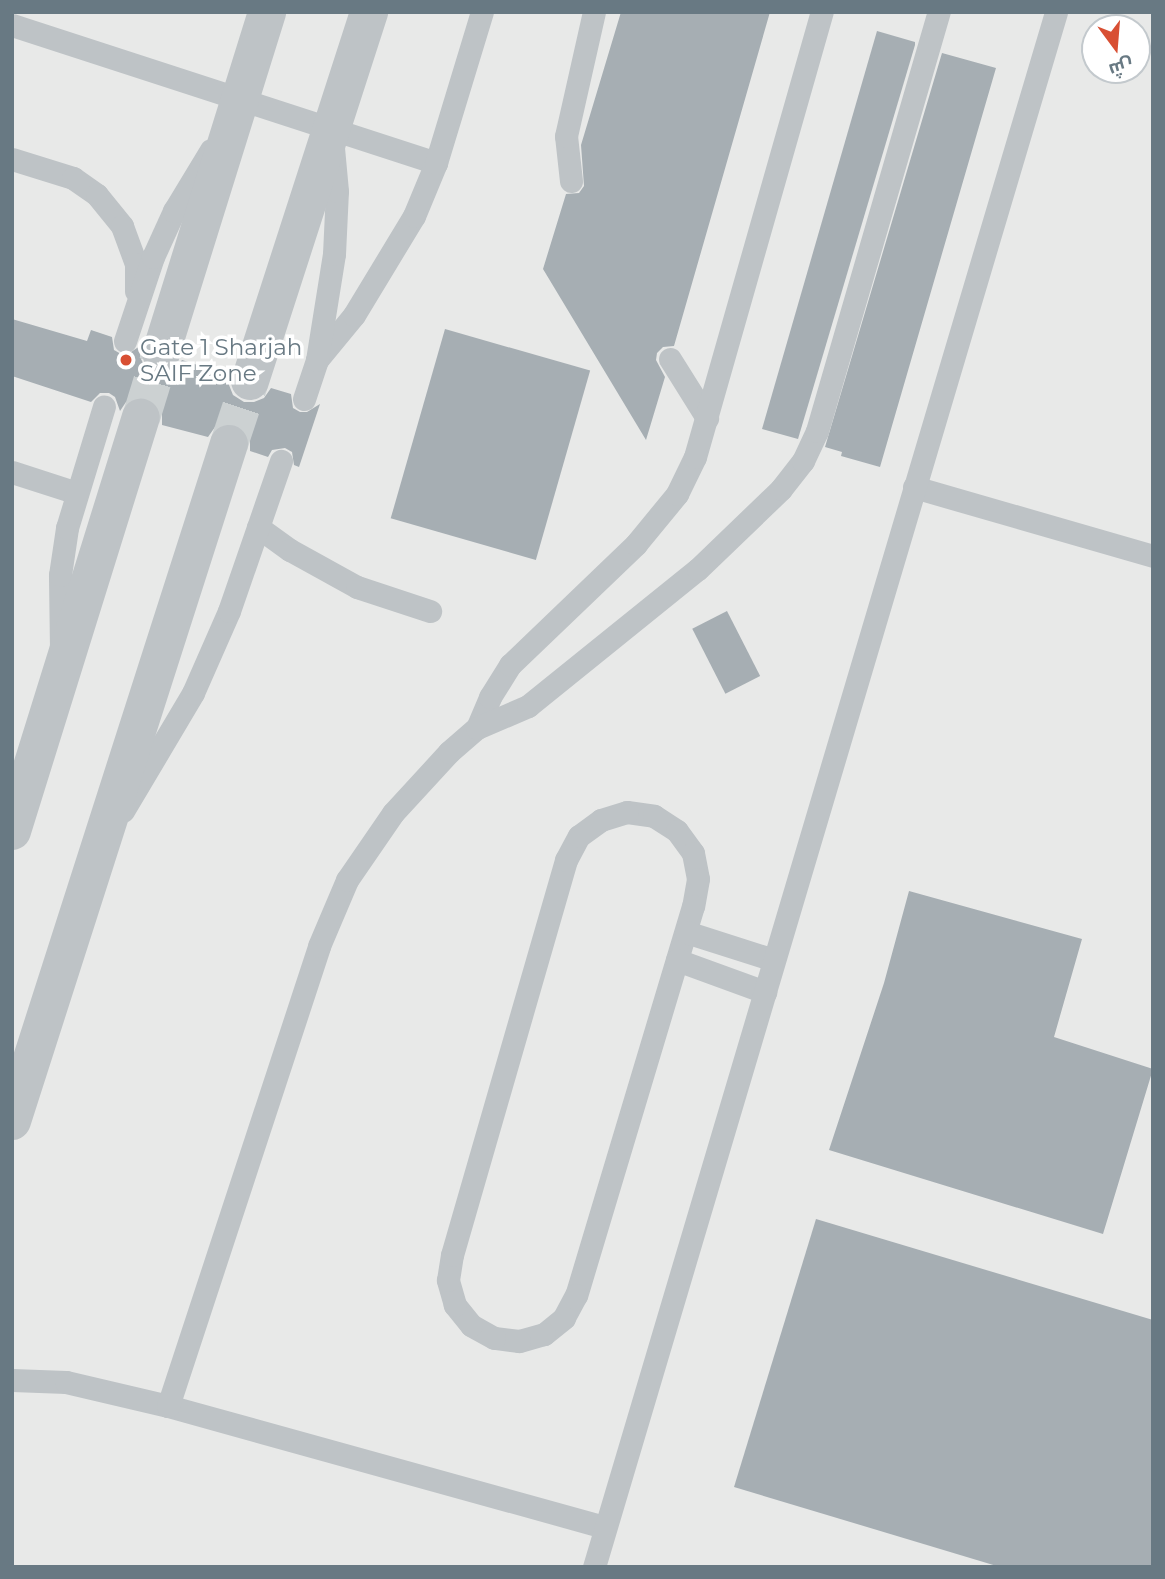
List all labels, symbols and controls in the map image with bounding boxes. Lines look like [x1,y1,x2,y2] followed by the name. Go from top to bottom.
[1081,14,1151,84] north arrow
[1106,53,1136,82] text: ش
[140,333,302,387] place label: Gate 1 Sharjah SAIF Zone
[118,352,134,368] marker: Gate 1 Sharjah SAIF Zone

